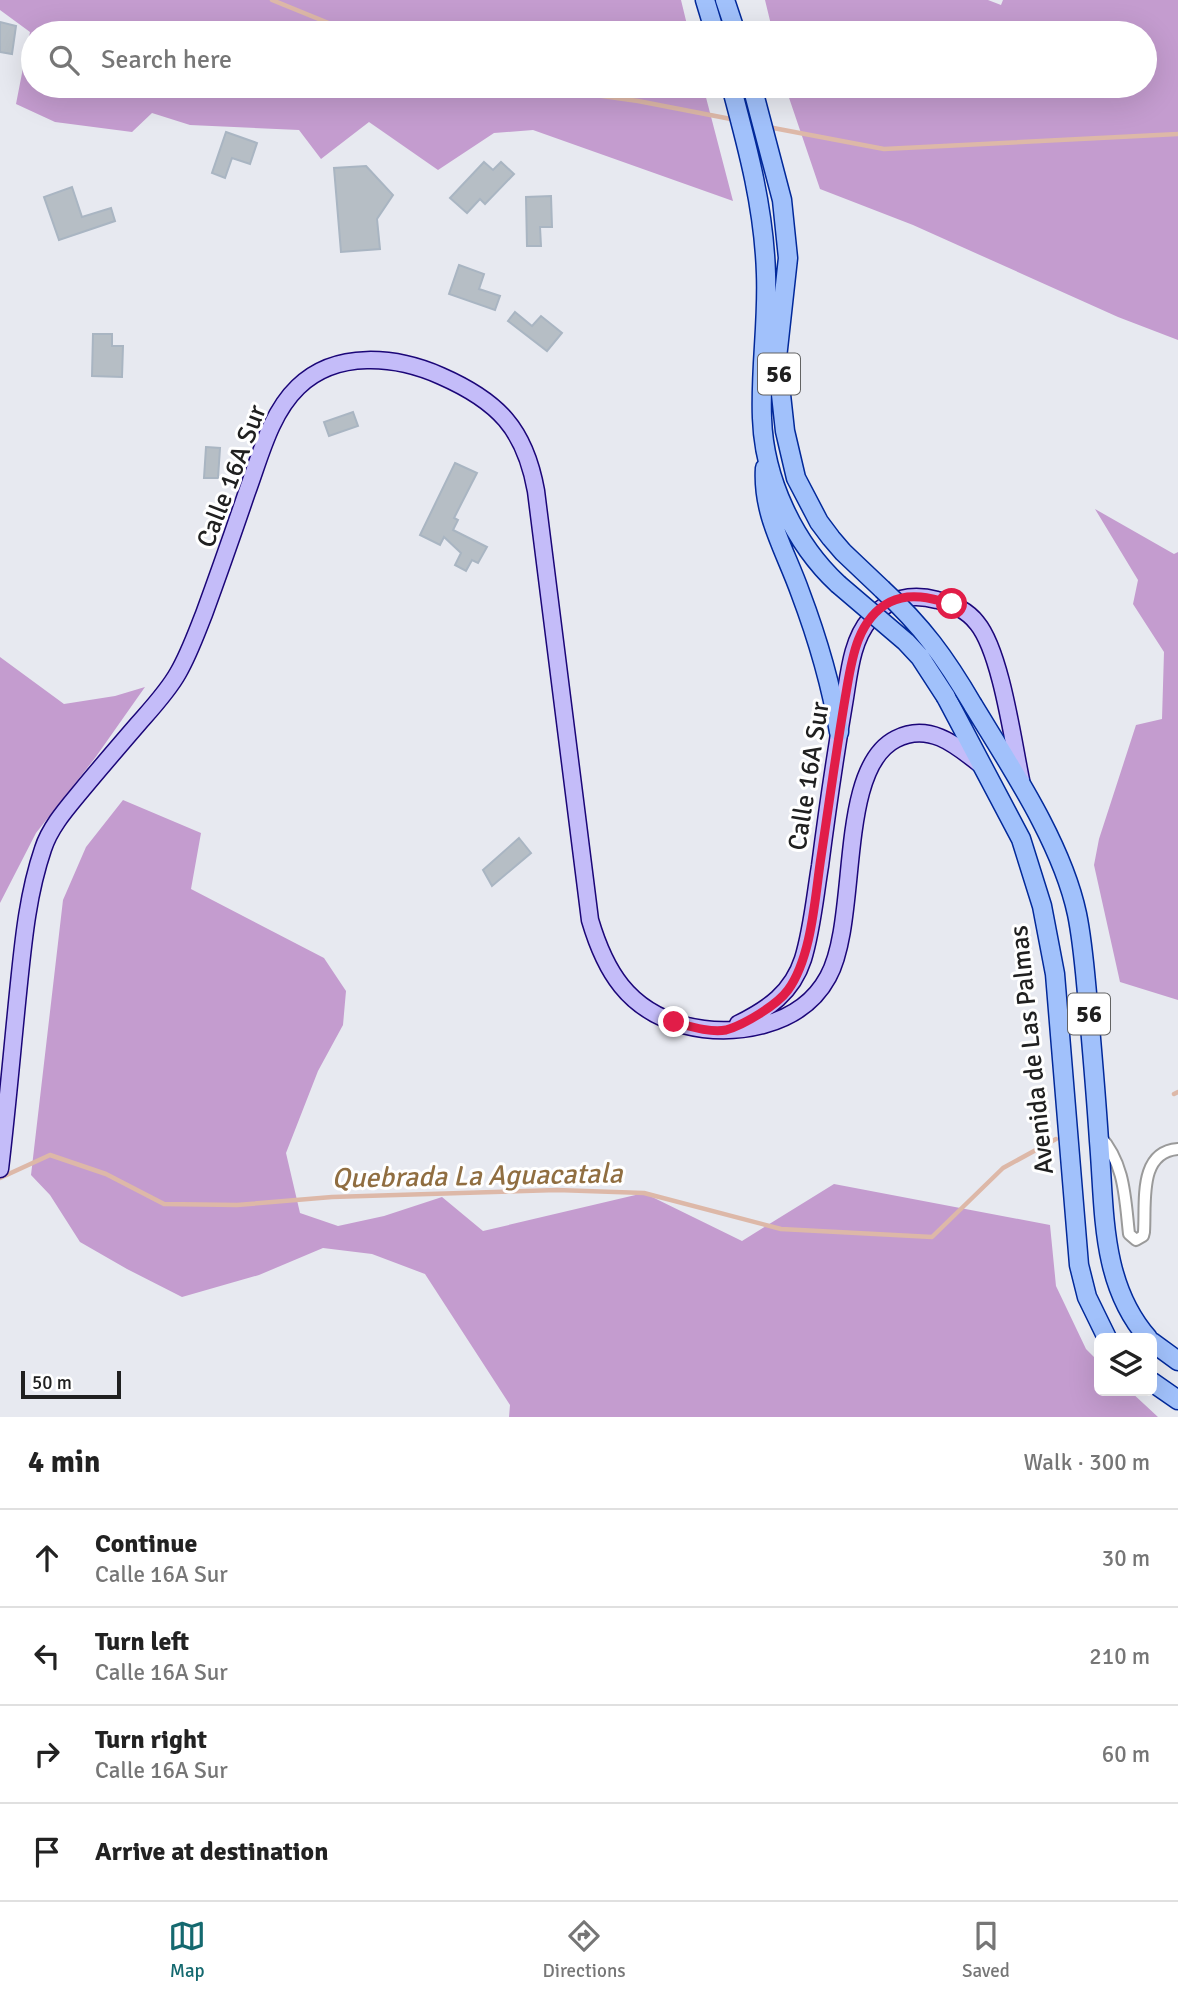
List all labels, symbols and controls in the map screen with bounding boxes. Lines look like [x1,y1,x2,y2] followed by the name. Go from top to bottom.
[21,21,1157,98] search box
[45,41,83,79] icon: search
[101,44,232,76] text: Search here
[758,354,800,394] road number: 56
[190,400,274,552] street label: Calle 16A Sur
[936,588,967,619] route start
[781,699,837,853] street label: Calle 16A Sur
[1003,924,1061,1176] street label: Avenida de Las Palmas
[1068,994,1110,1034] road number: 56
[658,1006,689,1037] route end
[331,1156,624,1196] water label: Quebrada La Aguacatala
[1094,1333,1157,1396] map controls
[1094,1333,1157,1396] button: layers
[21,1368,121,1400] scale bar
[32,1371,72,1395] text: 50 m
[28,1444,100,1481] text: 4 min
[1024,1448,1150,1477] text: Walk · 300 m
[95,1528,197,1560] text: Continue
[28,1539,66,1577] icon: ahead
[1102,1544,1150,1573] text: 30 m
[95,1560,228,1589] text: Calle 16A Sur
[95,1626,189,1658] text: Turn left
[28,1637,66,1675] icon: left
[1089,1642,1150,1671] text: 210 m
[95,1658,228,1687] text: Calle 16A Sur
[95,1724,207,1756] text: Turn right
[28,1735,66,1773] icon: right
[1102,1740,1150,1769] text: 60 m
[95,1756,228,1785] text: Calle 16A Sur
[28,1833,66,1871] icon: arrive
[95,1836,328,1868] text: Arrive at destination
[168,1917,206,1983] tab: Map
[543,1917,626,1983] tab: Directions
[962,1917,1010,1983] tab: Saved

